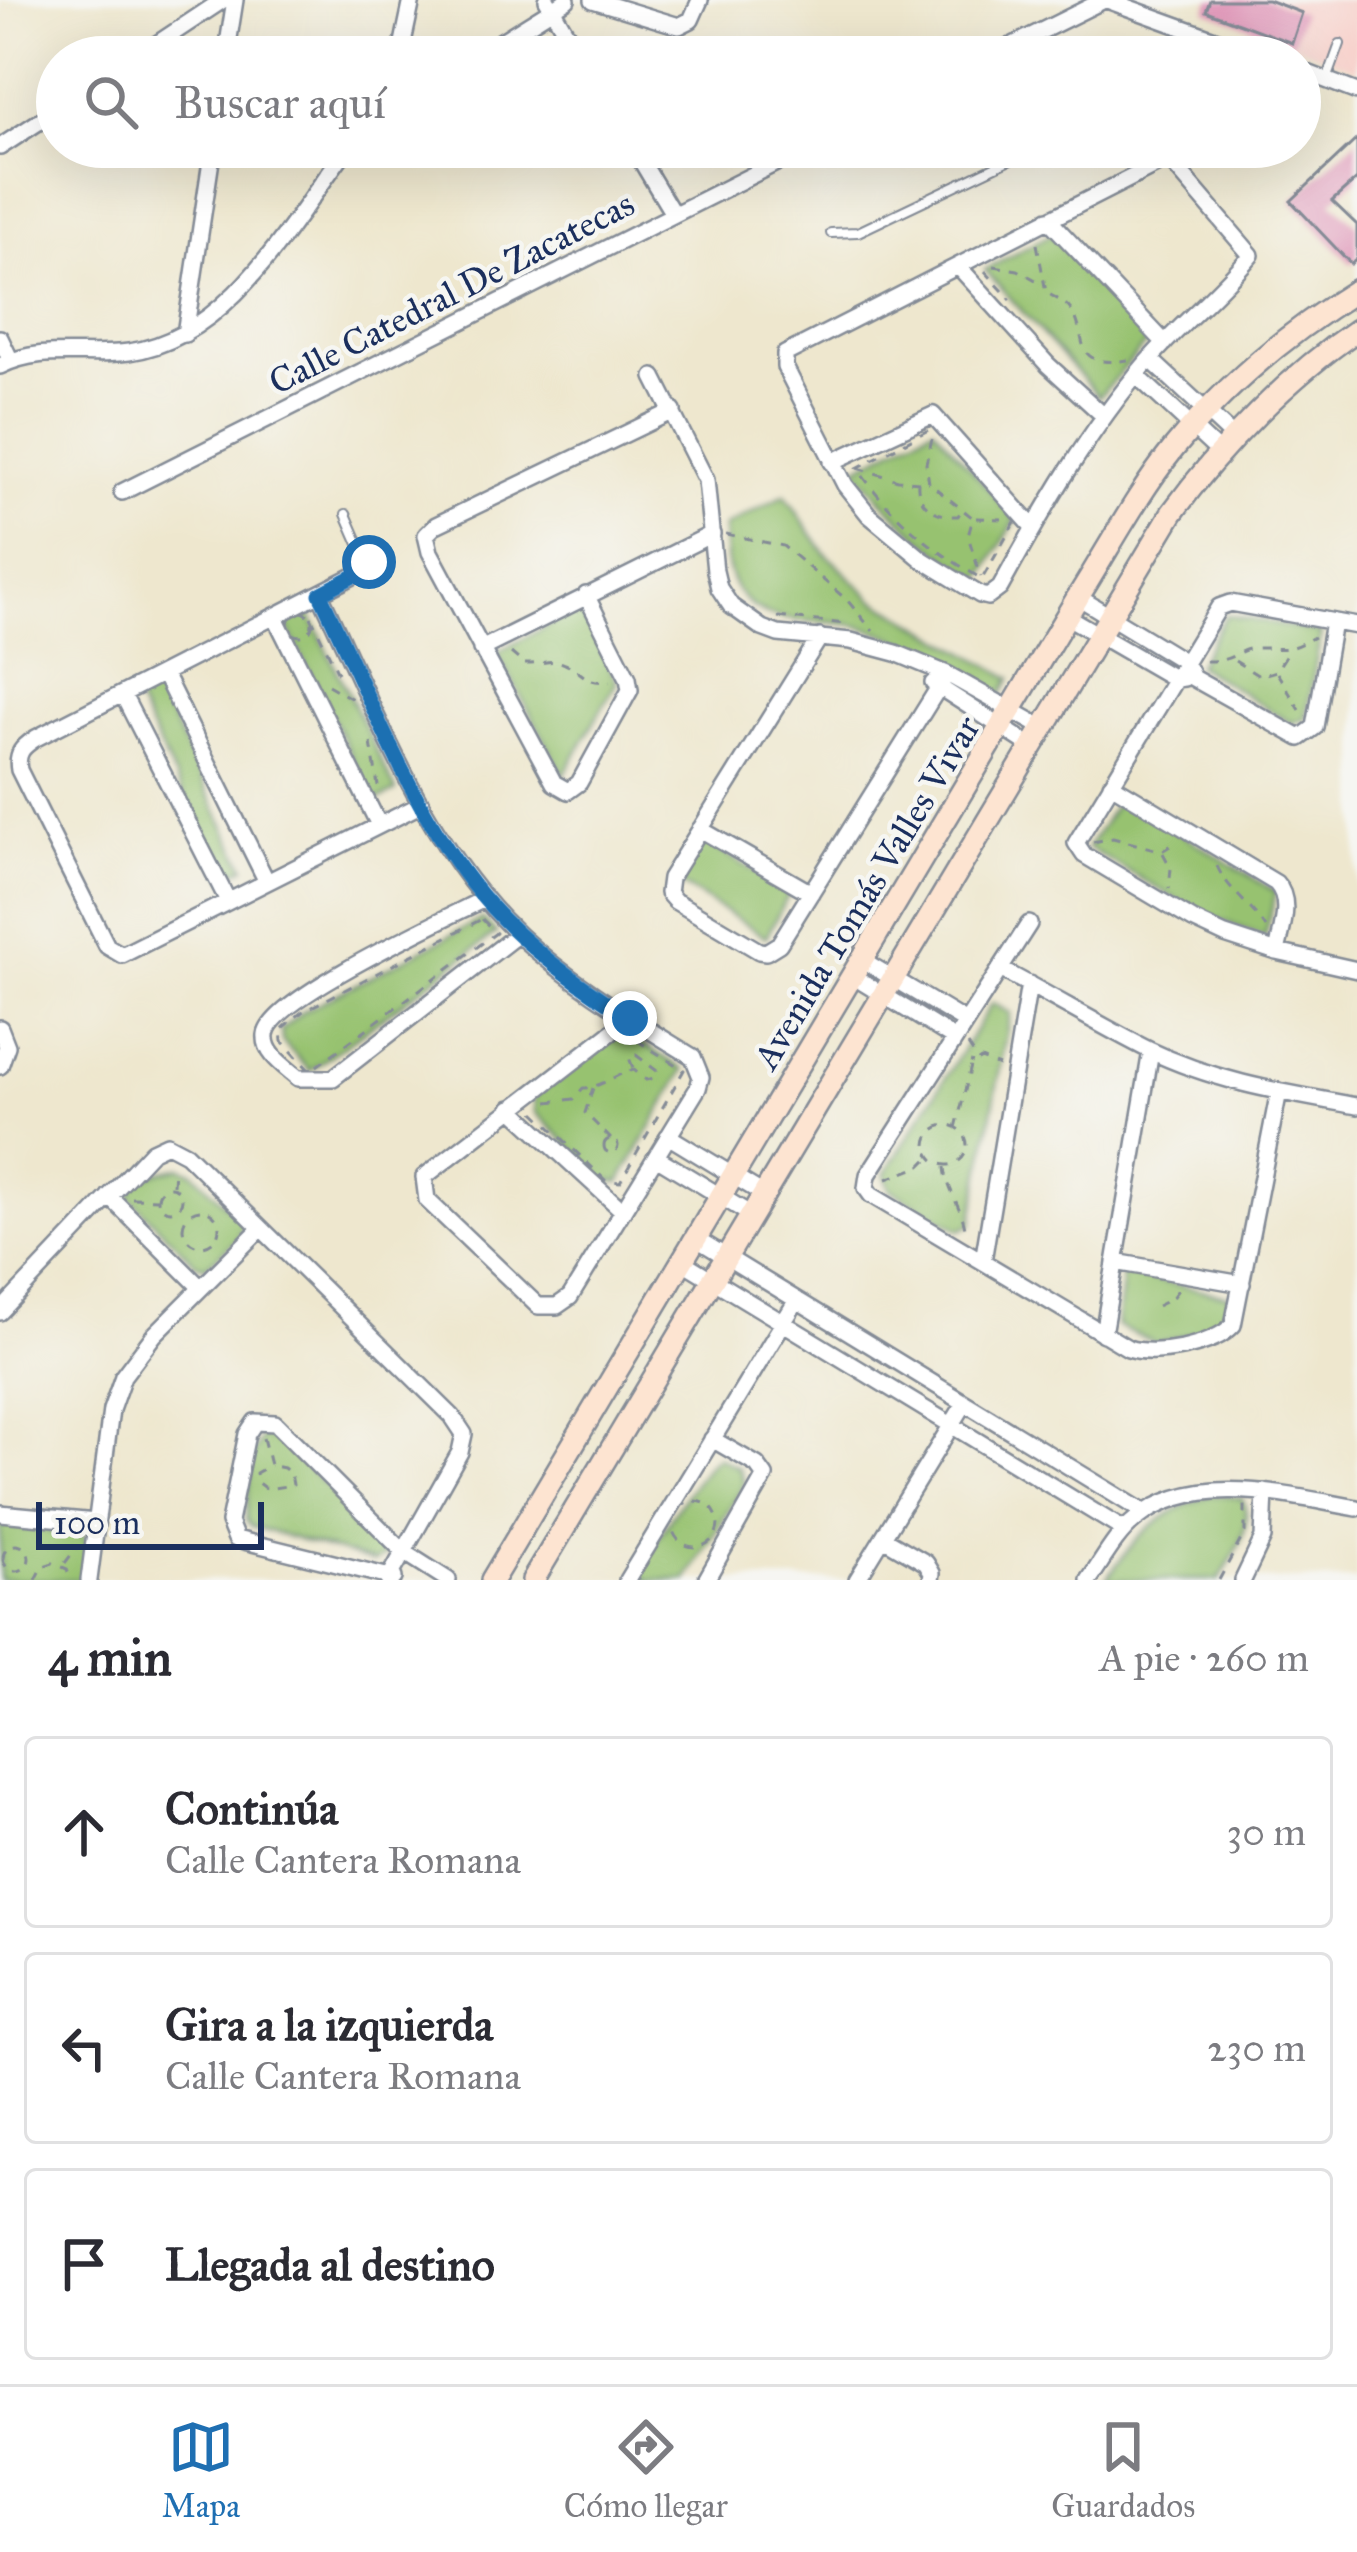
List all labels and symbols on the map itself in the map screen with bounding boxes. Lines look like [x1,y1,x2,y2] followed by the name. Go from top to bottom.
[261,182,641,404] street label: Calle Catedral De Zacatecas
[342,535,396,589] route start
[743,707,990,1079] street label: Avenida Tomás Valles Vivar
[603,991,657,1045] route end
[36,1496,264,1549] scale bar

